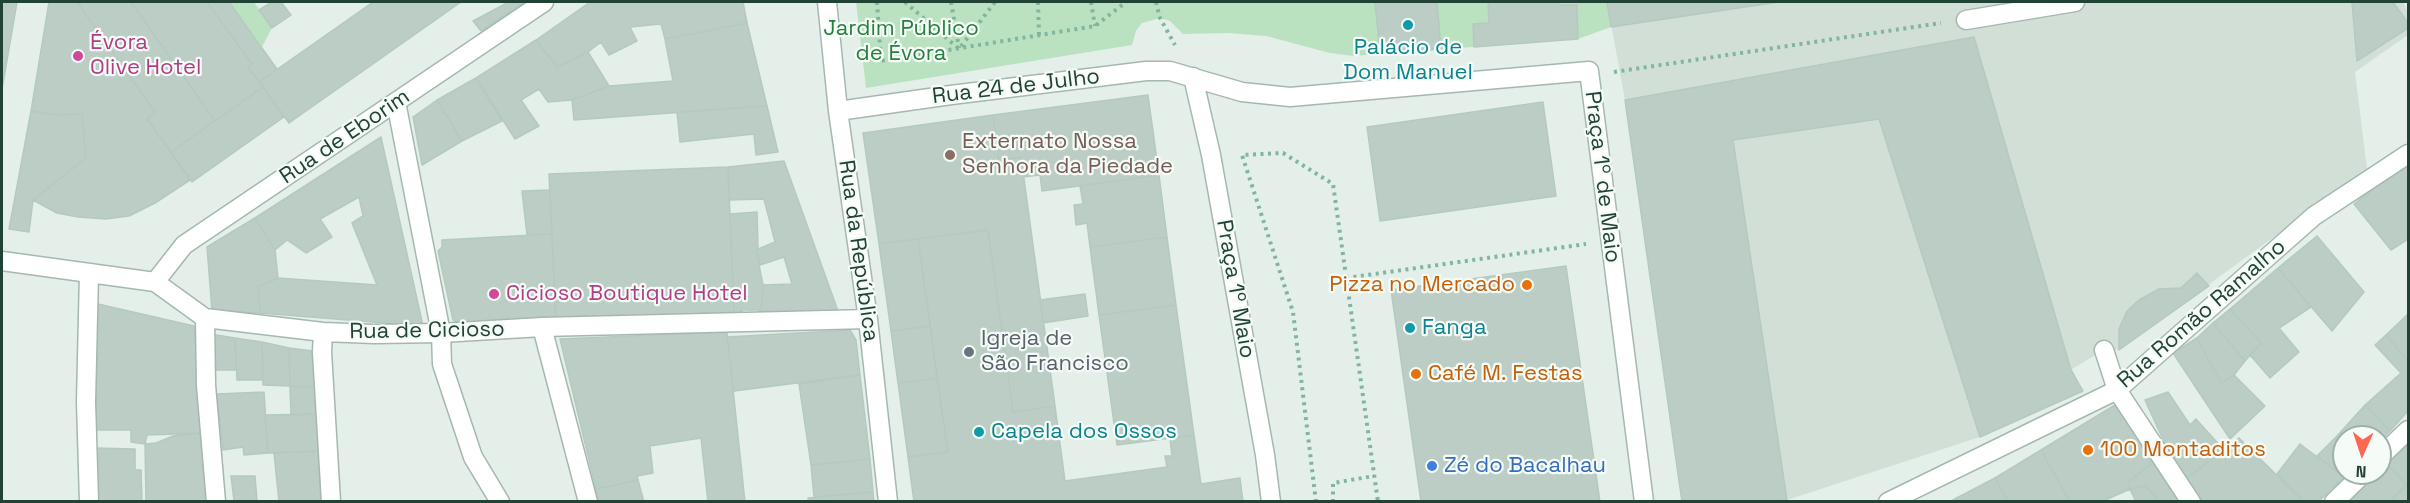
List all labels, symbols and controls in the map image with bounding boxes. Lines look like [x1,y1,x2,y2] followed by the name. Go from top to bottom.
[823,16,979,68] park label: Jardim Público de Évora
[1401,18,1415,32] marker: Palácio de Dom Manuel
[90,30,201,82] place label: Évora Olive Hotel
[1343,35,1473,86] place label: Palácio de Dom Manuel
[71,49,85,63] marker: Évora Olive Hotel
[931,64,1101,110] street label: Rua 24 de Julho
[275,84,415,190] street label: Rua de Eborim
[1578,90,1626,264] street label: Praça 1º de Maio
[962,129,1173,180] place label: Externato Nossa Senhora da Piedade
[943,148,957,162] marker: Externato Nossa Senhora da Piedade
[832,158,884,344] street label: Rua da República
[1210,218,1260,360] street label: Praça 1º Maio
[2113,234,2291,394] street label: Rua Romão Ramalho
[1329,272,1515,298] place label: Pizza no Mercado
[1520,278,1534,292] marker: Pizza no Mercado
[506,281,748,307] place label: Cicioso Boutique Hotel
[487,287,501,301] marker: Cicioso Boutique Hotel
[1422,315,1487,341] place label: Fanga
[349,316,505,346] street label: Rua de Cicioso
[1403,321,1417,335] marker: Fanga
[981,326,1129,378] place label: Igreja de São Francisco
[962,345,976,359] marker: Igreja de São Francisco
[1428,361,1583,387] place label: Café M. Festas
[1409,367,1423,381] marker: Café M. Festas
[991,419,1177,445] place label: Capela dos Ossos
[972,425,986,439] marker: Capela dos Ossos
[2332,425,2392,485] north arrow
[2100,437,2266,463] place label: 100 Montaditos
[2081,443,2095,457] marker: 100 Montaditos
[1444,453,1606,479] place label: Zé do Bacalhau
[1425,459,1439,473] marker: Zé do Bacalhau
[2355,461,2367,482] text: N

